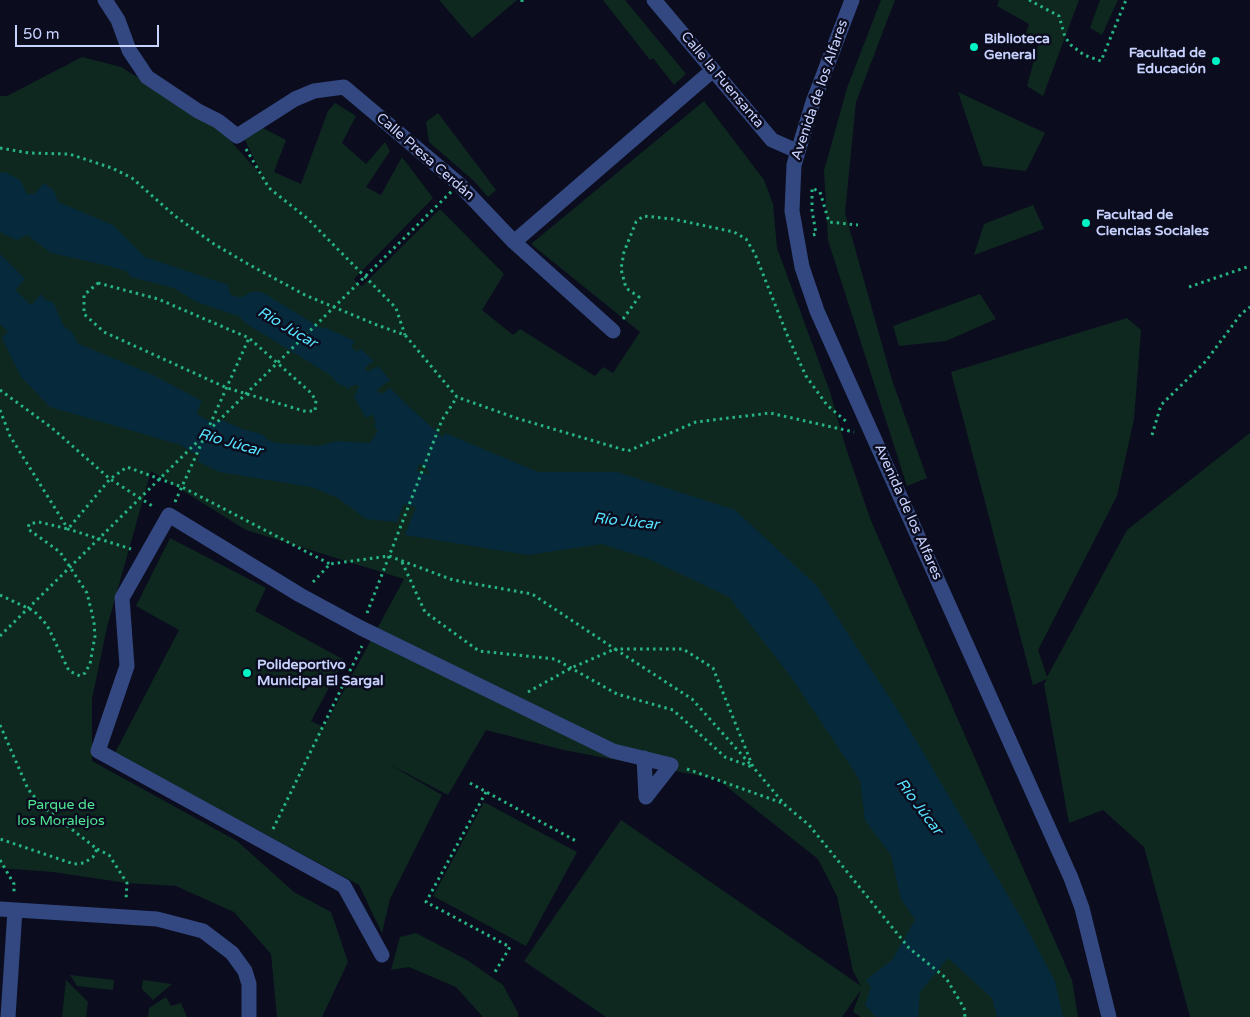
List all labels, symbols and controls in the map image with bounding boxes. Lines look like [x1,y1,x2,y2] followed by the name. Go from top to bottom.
[18,15,161,47] scale bar
[788,18,852,162] street label: Avenida de los Alfares
[23,25,60,43] text: 50 m
[677,29,767,131] street label: Calle la Fuensanta
[984,31,1050,64] place label: Biblioteca General
[968,41,980,53] marker: Biblioteca General
[1129,45,1206,78] place label: Facultad de Educación
[1210,55,1222,67] marker: Facultad de Educación
[372,110,478,204] street label: Calle Presa Cerdán
[1096,207,1209,240] place label: Facultad de Ciencias Sociales
[1080,217,1092,229] marker: Facultad de Ciencias Sociales
[254,303,320,353] water label: Rio Júcar
[196,425,264,461] water label: Río Júcar
[870,441,946,583] street label: Avenida de los Alfares
[592,510,660,534] water label: Río Júcar
[257,657,384,690] place label: Polideportivo Municipal El Sargal
[241,667,253,679] marker: Polideportivo Municipal El Sargal
[892,775,946,839] water label: Río Júcar
[17,797,105,830] park label: Parque de los Moralejos

